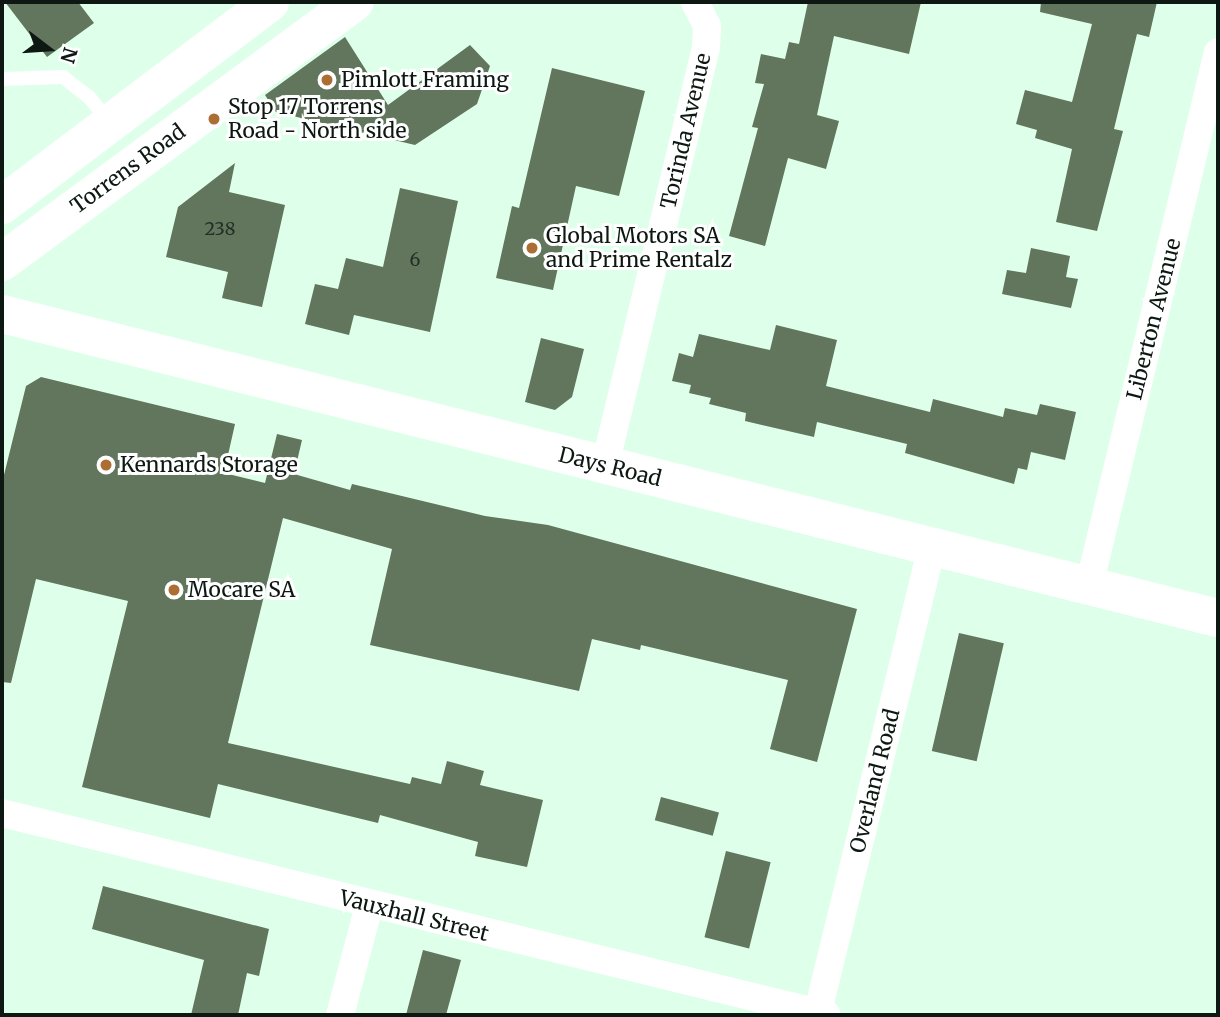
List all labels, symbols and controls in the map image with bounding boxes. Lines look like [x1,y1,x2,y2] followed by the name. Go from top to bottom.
[14,14,84,84] north arrow
[55,44,83,66] text: N
[656,51,716,211] street label: Torinda Avenue
[341,67,509,93] place label: Pimlott Framing
[319,72,335,88] marker: Pimlott Framing
[228,94,406,144] place label: Stop 17 Torrens Road - North side
[206,111,222,127] marker: Stop 17 Torrens Road - North side
[66,119,190,219] street label: Torrens Road
[205,218,235,240] house number: 238
[546,223,732,273] place label: Global Motors SA and Prime Rentalz
[1122,236,1186,402] street label: Liberton Avenue
[524,240,540,256] marker: Global Motors SA and Prime Rentalz
[410,249,420,271] house number: 6
[556,442,664,492] street label: Days Road
[120,452,298,478] place label: Kennards Storage
[98,457,114,473] marker: Kennards Storage
[188,577,295,603] place label: Mocare SA
[166,582,182,598] marker: Mocare SA
[845,706,905,856] street label: Overland Road
[337,885,491,947] street label: Vauxhall Street

